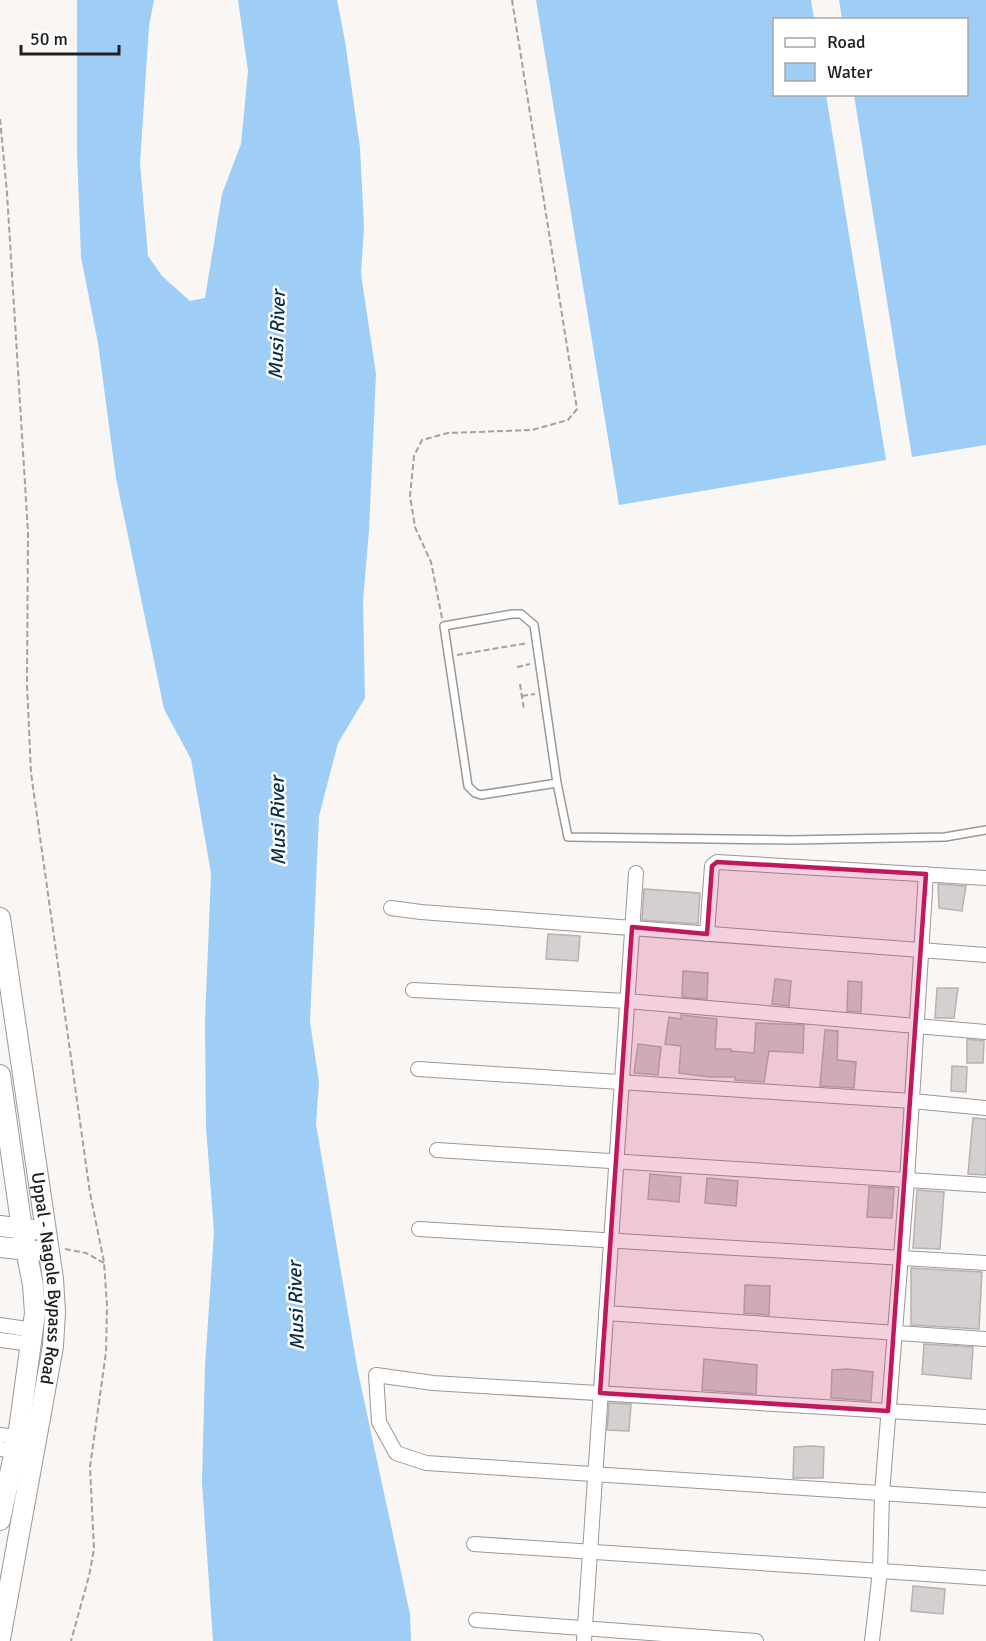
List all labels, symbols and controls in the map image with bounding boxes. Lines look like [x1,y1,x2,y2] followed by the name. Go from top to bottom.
[21,18,118,56] scale bar
[773,18,968,96] legend
[30,28,68,50] text: 50 m
[827,31,866,53] text: Road
[827,61,873,83] text: Water
[263,287,291,380] water label: Musi River
[265,774,291,866] water label: Musi River
[26,1171,66,1386] street label: Uppal - Nagole Bypass Road
[282,1258,310,1351] water label: Musi River

